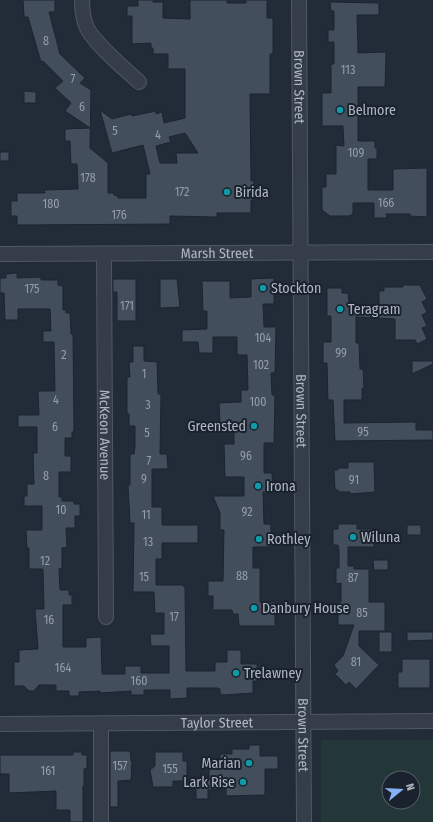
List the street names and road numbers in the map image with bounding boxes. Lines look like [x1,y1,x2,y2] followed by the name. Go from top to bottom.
[291,50,308,124] street label: Brown Street
[181,244,254,262] street label: Marsh Street
[293,374,310,448] street label: Brown Street
[96,390,114,480] street label: McKeon Avenue
[295,698,312,772] street label: Brown Street
[181,714,254,731] street label: Taylor Street

